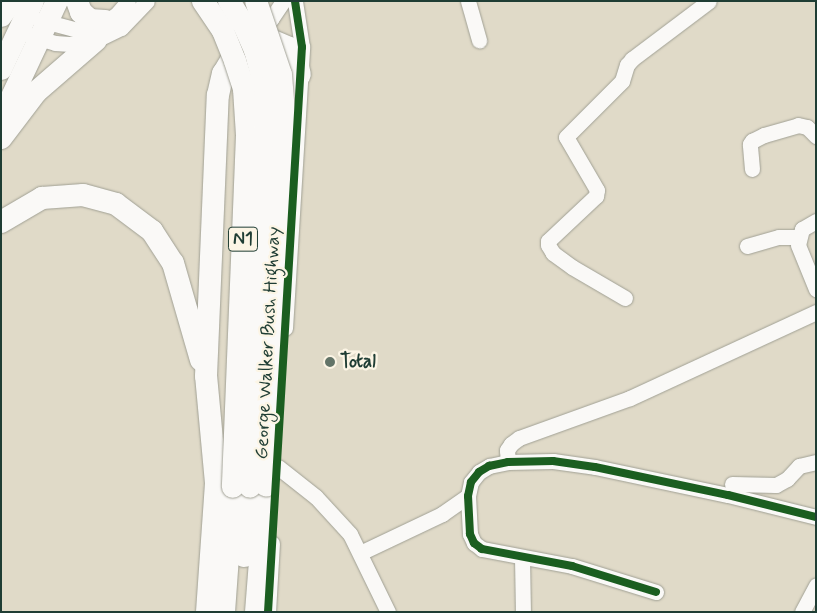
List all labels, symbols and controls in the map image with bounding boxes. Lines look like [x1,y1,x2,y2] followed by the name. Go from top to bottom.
[227,223,259,254] road number: N1
[251,227,285,459] street label: George Walker Bush Highway
[340,351,376,373] place label: Total
[324,356,336,368] marker: Total

